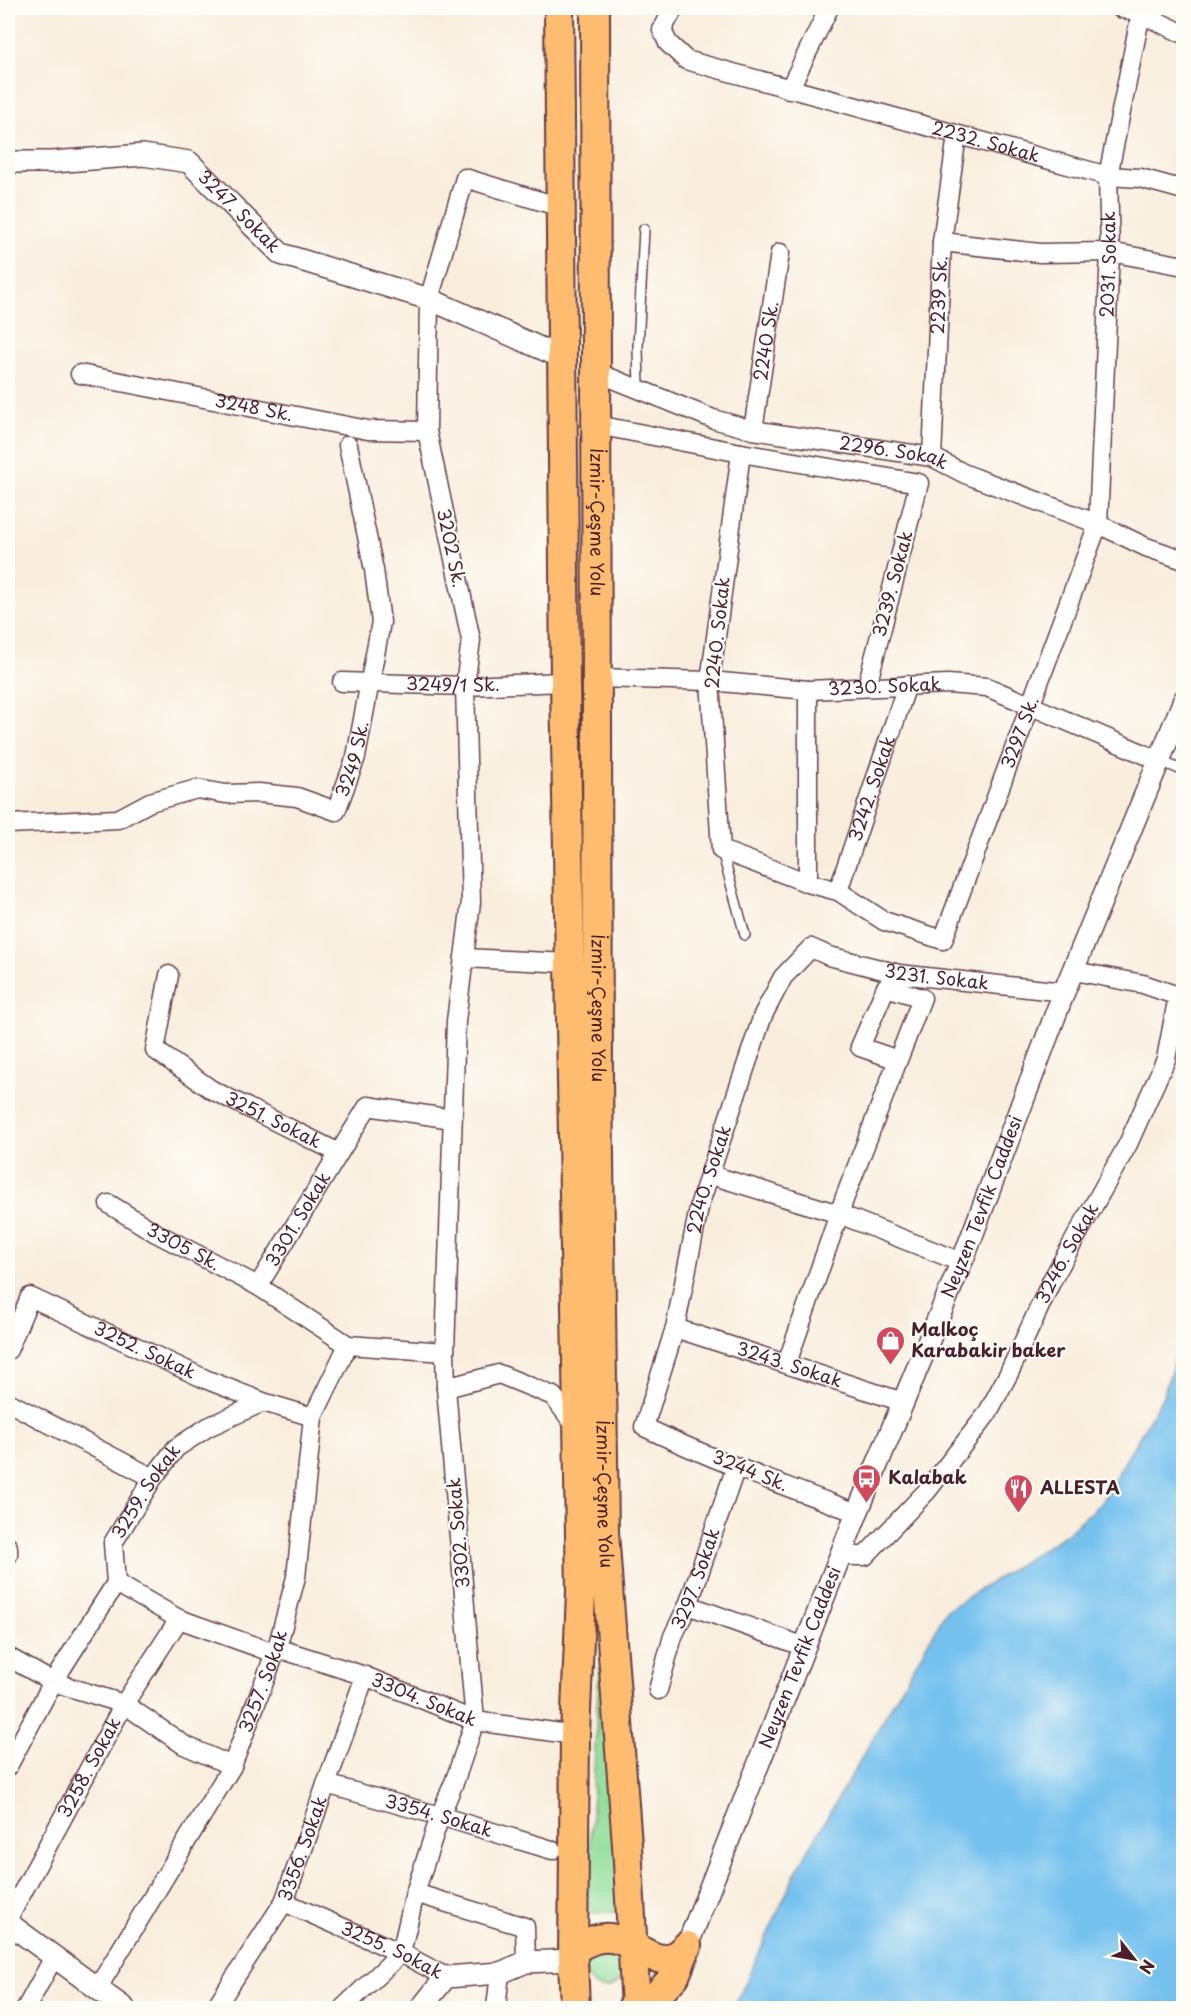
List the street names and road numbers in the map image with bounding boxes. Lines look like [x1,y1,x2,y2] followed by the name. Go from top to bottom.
[929,113,1043,169] street label: 2232. Sokak
[192,163,287,258] street label: 3247. Sokak
[1092,211,1122,318] street label: 2031. Sokak
[923,255,953,335] street label: 2239 Sk.
[746,299,785,383] street label: 2240 Sk.
[213,386,295,427] street label: 3248 Sk.
[838,428,954,475] street label: 2296. Sokak
[584,448,612,596] street label: İzmir-Çeşme Yolu
[431,506,474,590] street label: 3202 Sk.
[864,527,919,640] street label: 3239. Sokak
[697,575,736,690] street label: 2240. Sokak
[406,669,500,698] street label: 3249/1 Sk.
[827,669,941,701] street label: 3230. Sokak
[993,692,1045,772] street label: 3297 Sk.
[327,718,374,801] street label: 3249 Sk.
[841,732,901,845] street label: 3242. Sokak
[586,934,613,1082] street label: İzmir-Çeşme Yolu
[881,956,990,996] street label: 3231. Sokak
[221,1084,326,1154] street label: 3251. Sokak
[933,1111,1028,1302] street label: Neyzen Tevfik Caddesi
[679,1121,737,1236] street label: 2240. Sokak
[258,1166,337,1271] street label: 3301. Sokak
[1028,1198,1104,1308] street label: 3246. Sokak
[142,1215,226,1276] street label: 3305 Sk.
[90,1314,201,1385] street label: 3252. Sokak
[733,1334,846,1393] street label: 3243. Sokak
[591,1420,622,1569] street label: İzmir-Çeşme Yolu
[104,1438,186,1543] street label: 3259. Sokak
[708,1442,793,1497] street label: 3244 Sk.
[439,1477,476,1590] street label: 3302. Sokak
[663,1524,726,1633] street label: 3297. Sokak
[751,1562,847,1752] street label: Neyzen Tevfik Caddesi
[231,1627,293,1736] street label: 3257. Sokak
[368,1665,481,1732] street label: 3304. Sokak
[50,1712,127,1822] street label: 3258. Sokak
[382,1786,496,1843] street label: 3354. Sokak
[270,1792,333,1905] street label: 3356. Sokak
[337,1913,448,1985] street label: 3255. Sokak

